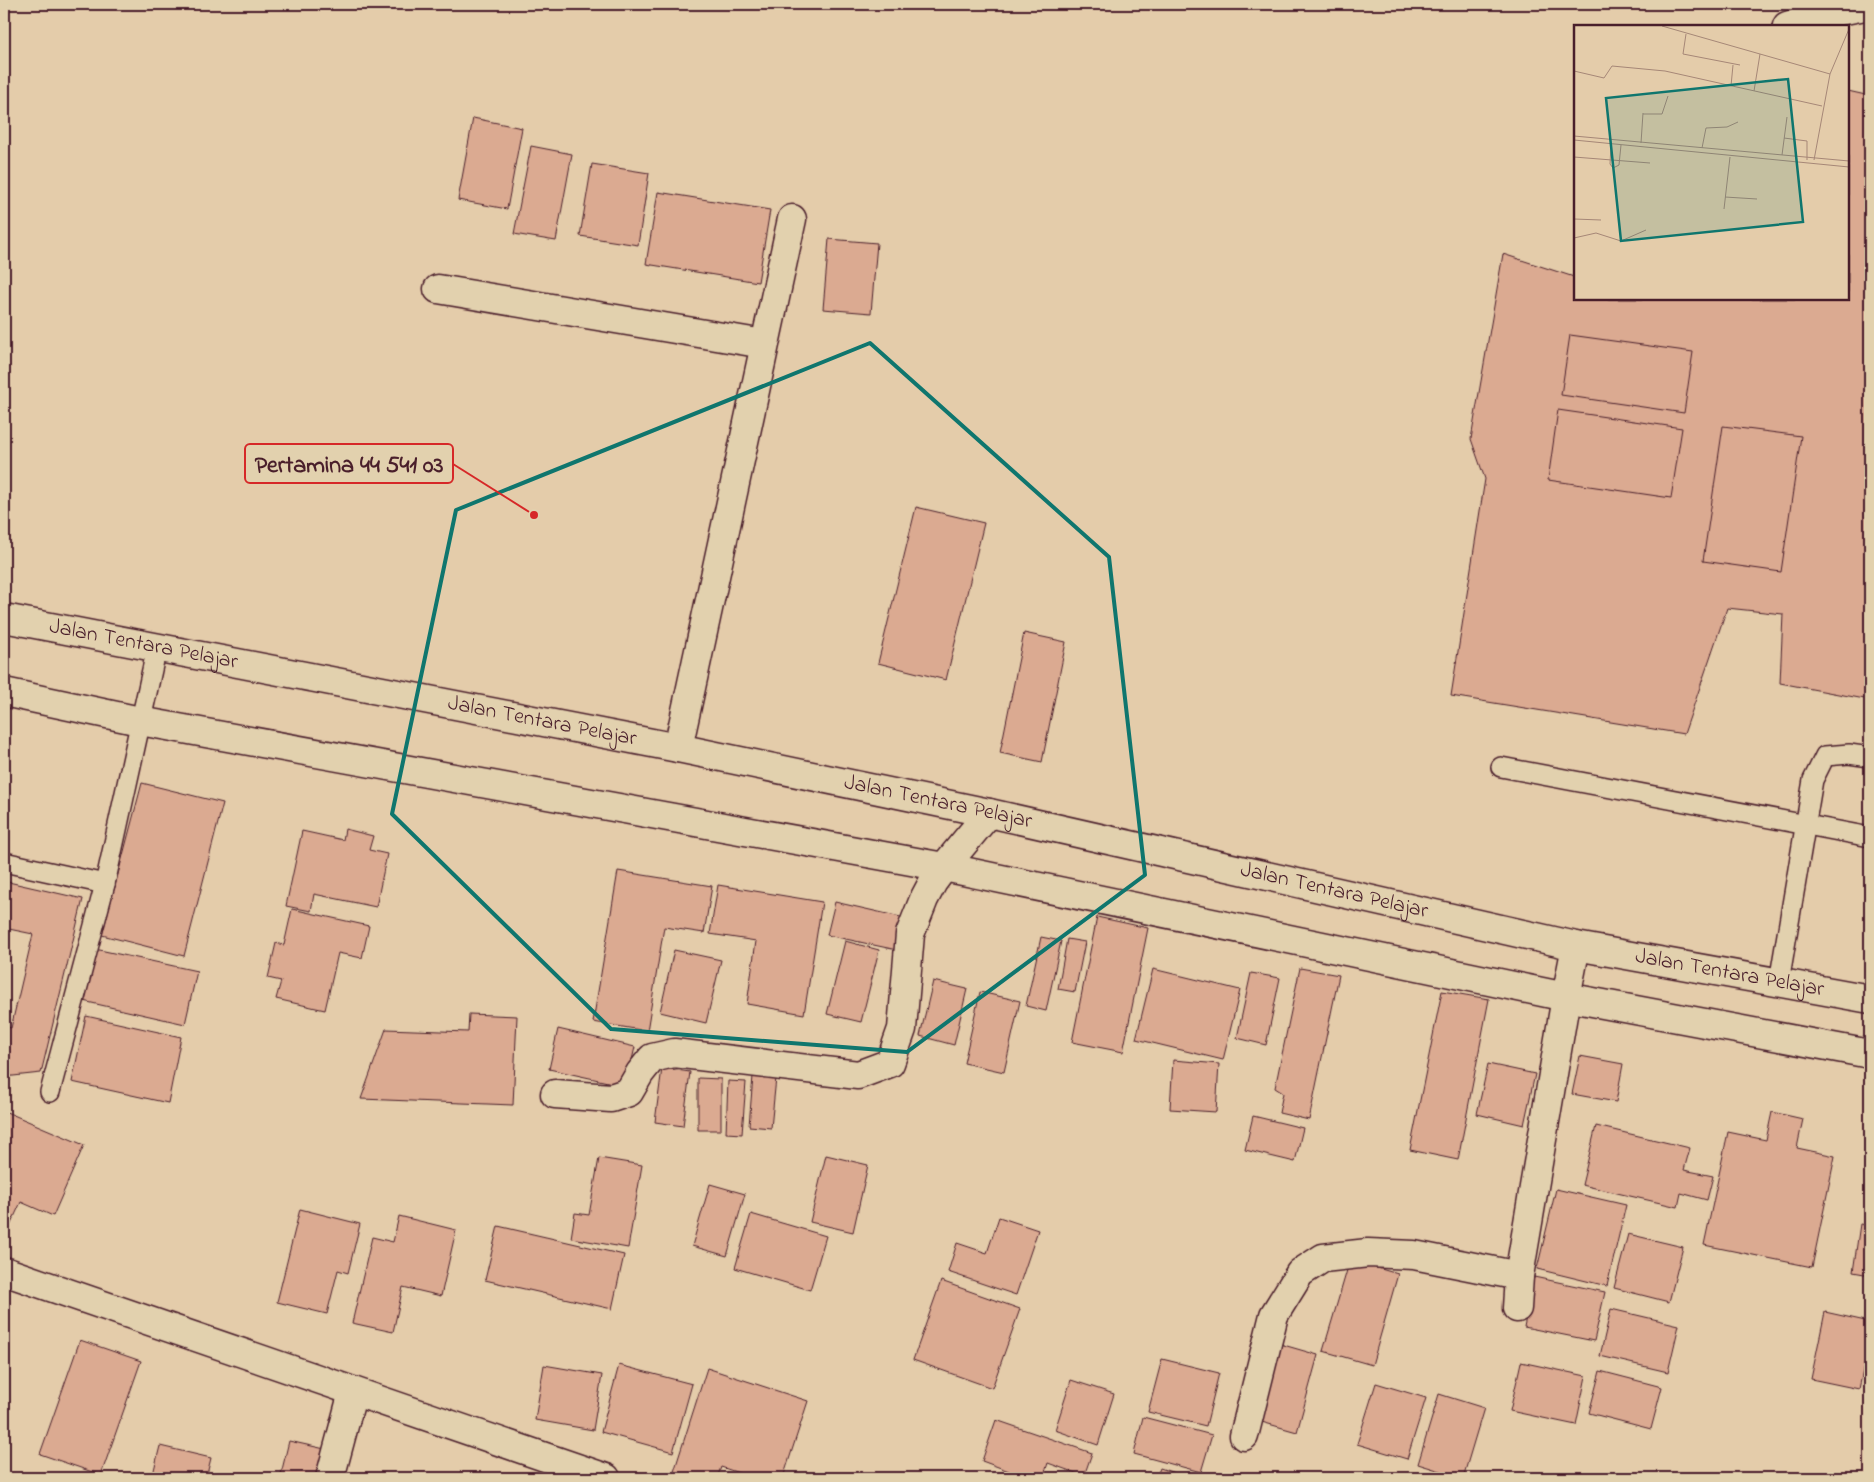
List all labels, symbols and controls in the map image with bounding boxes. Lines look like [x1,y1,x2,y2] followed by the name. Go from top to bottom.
[1574,25,1849,300] inset map
[245,444,453,483] callout: Pertamina 44 541 03
[255,449,443,484] text: Pertamina 44 541 03
[46,611,241,679] street label: Jalan Tentara Pelajar
[445,688,639,756] street label: Jalan Tentara Pelajar
[841,767,1035,838] street label: Jalan Tentara Pelajar
[1237,854,1431,928] street label: Jalan Tentara Pelajar
[1632,941,1827,1006] street label: Jalan Tentara Pelajar

